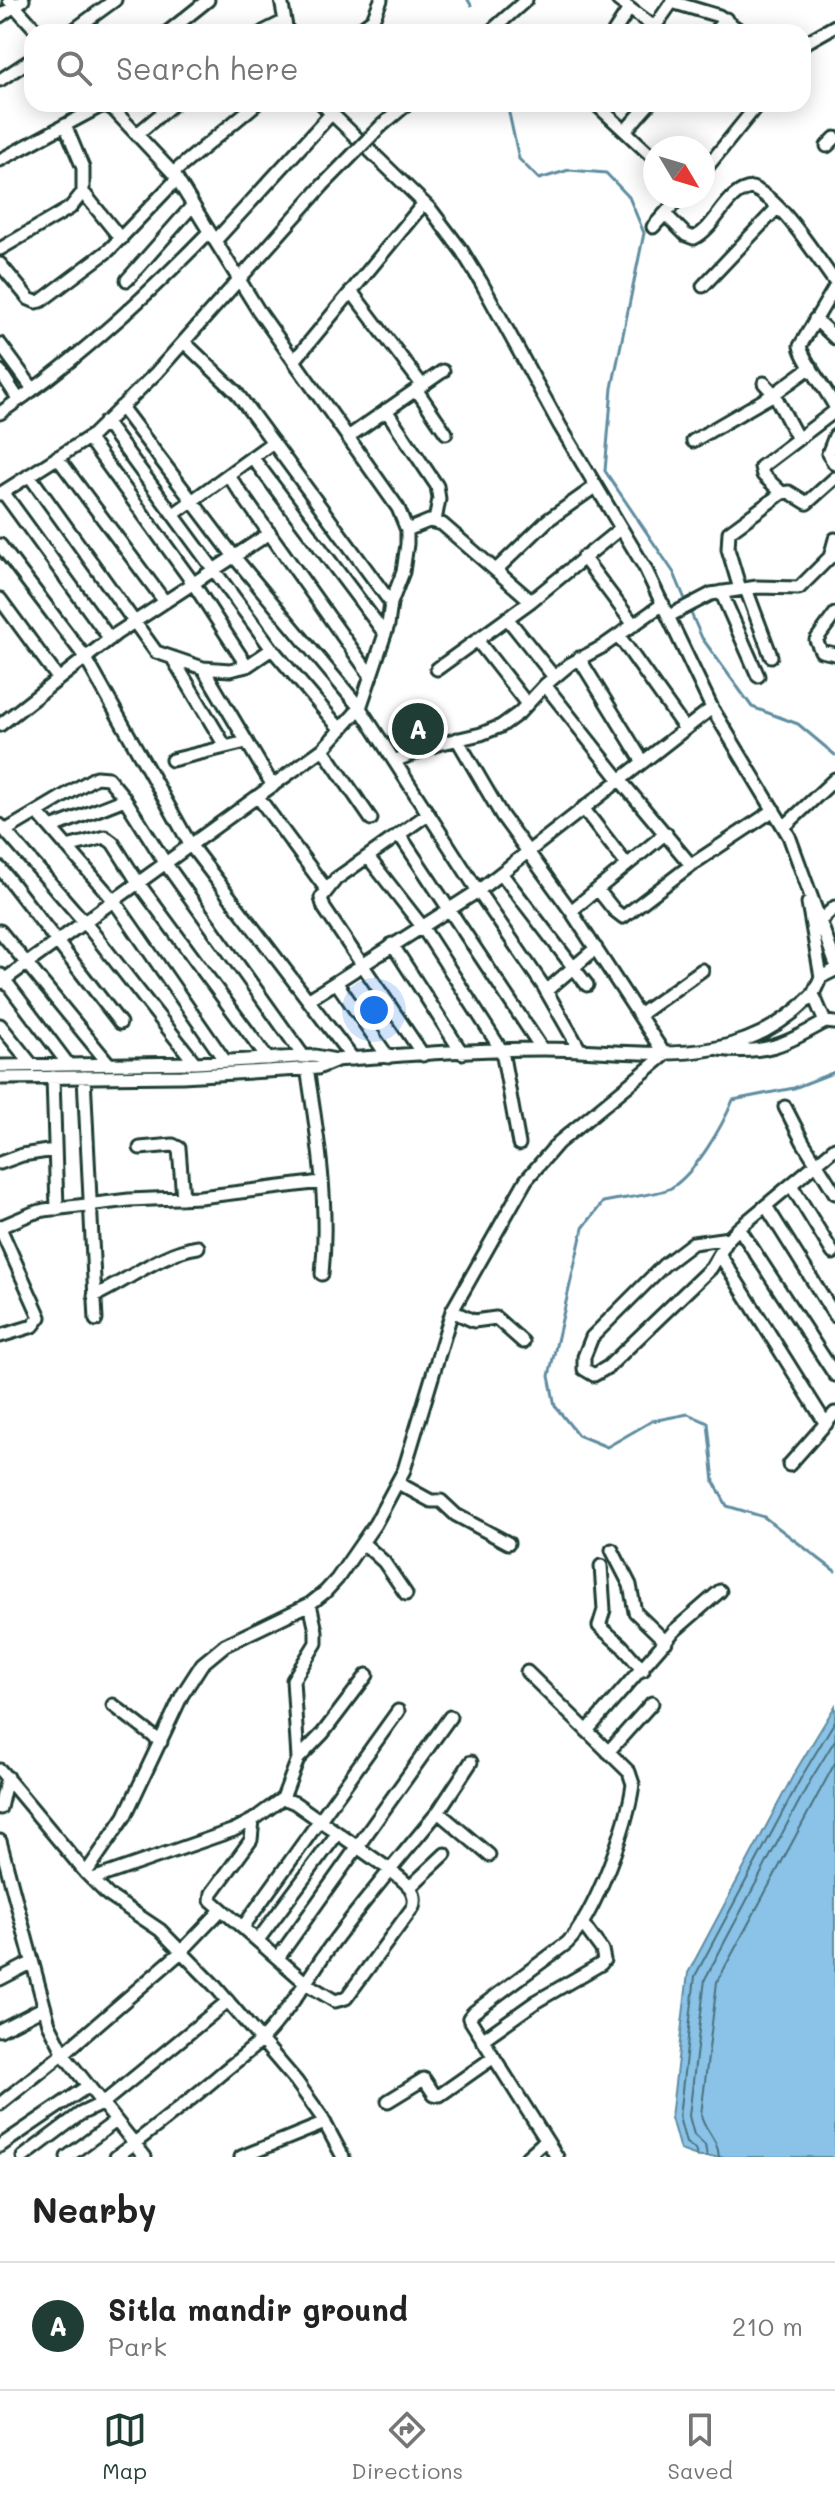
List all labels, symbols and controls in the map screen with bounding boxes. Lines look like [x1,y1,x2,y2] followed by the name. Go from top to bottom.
[24,24,811,112] search box
[52,46,96,90] icon: search
[116,48,299,88] text: Search here
[643,136,715,208] north arrow
[392,699,444,759] pin: A
[354,990,394,1030] your location
[32,2187,157,2232] text: Nearby
[108,2289,408,2329] text: Sitla mandir ground
[49,2309,67,2343] text: A
[732,2309,803,2343] text: 210 m
[108,2329,167,2363] text: Park
[102,2408,147,2485] tab: Map
[351,2408,463,2485] tab: Directions
[668,2408,733,2485] tab: Saved

